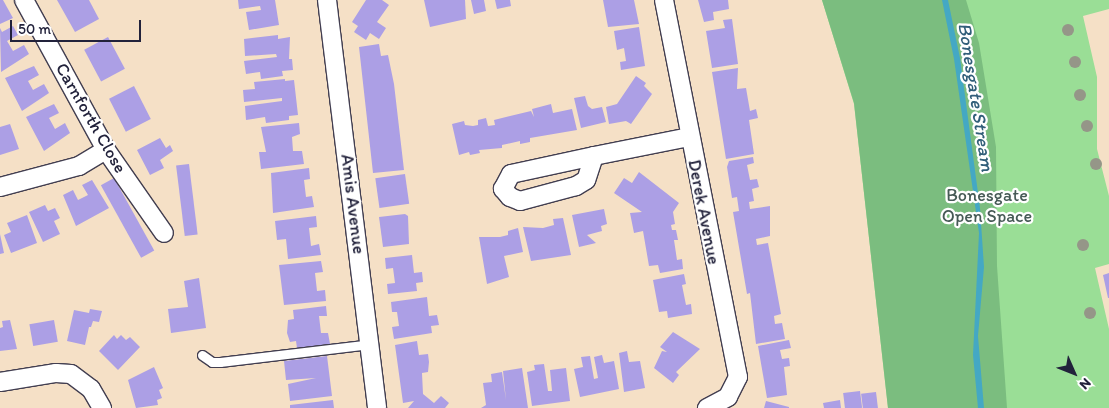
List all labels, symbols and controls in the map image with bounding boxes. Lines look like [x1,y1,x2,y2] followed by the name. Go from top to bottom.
[12,10,144,42] scale bar
[18,20,51,38] text: 50 m
[953,21,999,173] water label: Bonesgate Stream
[51,59,131,177] street label: Carnforth Close
[336,153,370,255] street label: Amis Avenue
[683,158,725,266] street label: Derek Avenue
[942,185,1032,228] park label: Bonesgate Open Space
[1049,348,1099,398] north arrow
[1076,374,1095,393] text: N

